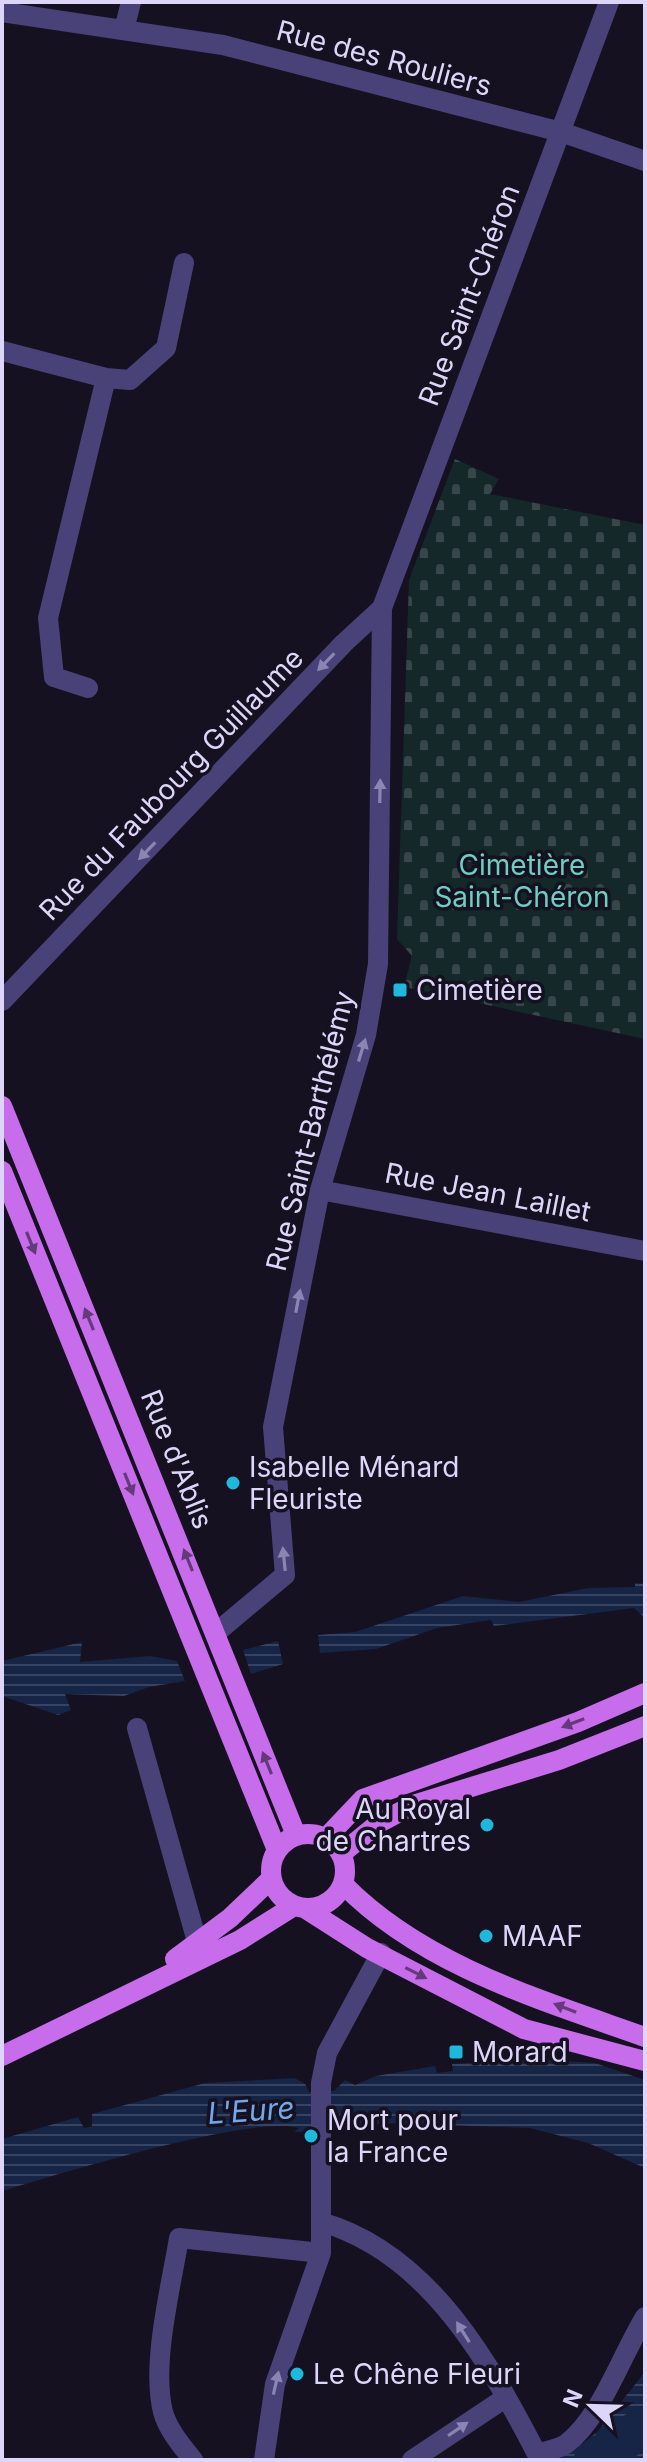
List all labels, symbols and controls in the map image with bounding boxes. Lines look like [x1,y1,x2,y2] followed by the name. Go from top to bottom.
[273,13,495,103] street label: Rue des Rouliers
[411,180,527,410] street label: Rue Saint-Chéron
[32,641,310,927] street label: Rue du Faubourg Guillaume
[317,652,336,671] one-way arrow
[374,778,386,803] one-way arrow
[138,841,157,860] one-way arrow
[434,848,610,914] park label: Cimetière Saint-Chéron
[416,973,543,1007] place label: Cimetière
[391,981,409,999] marker: Cimetière
[259,987,361,1275] street label: Rue Saint-Barthélémy
[356,1037,369,1061] one-way arrow
[382,1155,594,1229] street label: Rue Jean Laillet
[25,1231,38,1255] one-way arrow
[292,1289,305,1314] one-way arrow
[82,1307,95,1331] one-way arrow
[134,1385,220,1533] street label: Rue d'Ablis
[249,1450,459,1516] place label: Isabelle Ménard Fleuriste
[123,1472,136,1496] one-way arrow
[224,1474,242,1492] marker: Isabelle Ménard Fleuriste
[277,1546,290,1571] one-way arrow
[181,1548,194,1572] one-way arrow
[561,1717,585,1730] one-way arrow
[260,1751,273,1775] one-way arrow
[316,1792,471,1858] place label: Au Royal de Chartres
[478,1816,496,1834] marker: Au Royal de Chartres
[502,1919,583,1953] place label: MAAF
[477,1927,495,1945] marker: MAAF
[404,1966,427,1980] one-way arrow
[553,2001,577,2014] one-way arrow
[472,2035,568,2069] place label: Morard
[447,2043,465,2061] marker: Morard
[206,2089,296,2131] water label: L'Eure
[327,2103,458,2169] place label: Mort pour la France
[302,2127,320,2145] marker: Mort pour la France
[457,2321,471,2343] one-way arrow
[313,2357,521,2391] place label: Le Chêne Fleuri
[288,2365,306,2383] marker: Le Chêne Fleuri
[551,2366,631,2446] north arrow
[270,2370,283,2395] one-way arrow
[557,2385,588,2411] text: N
[448,2422,469,2437] one-way arrow

